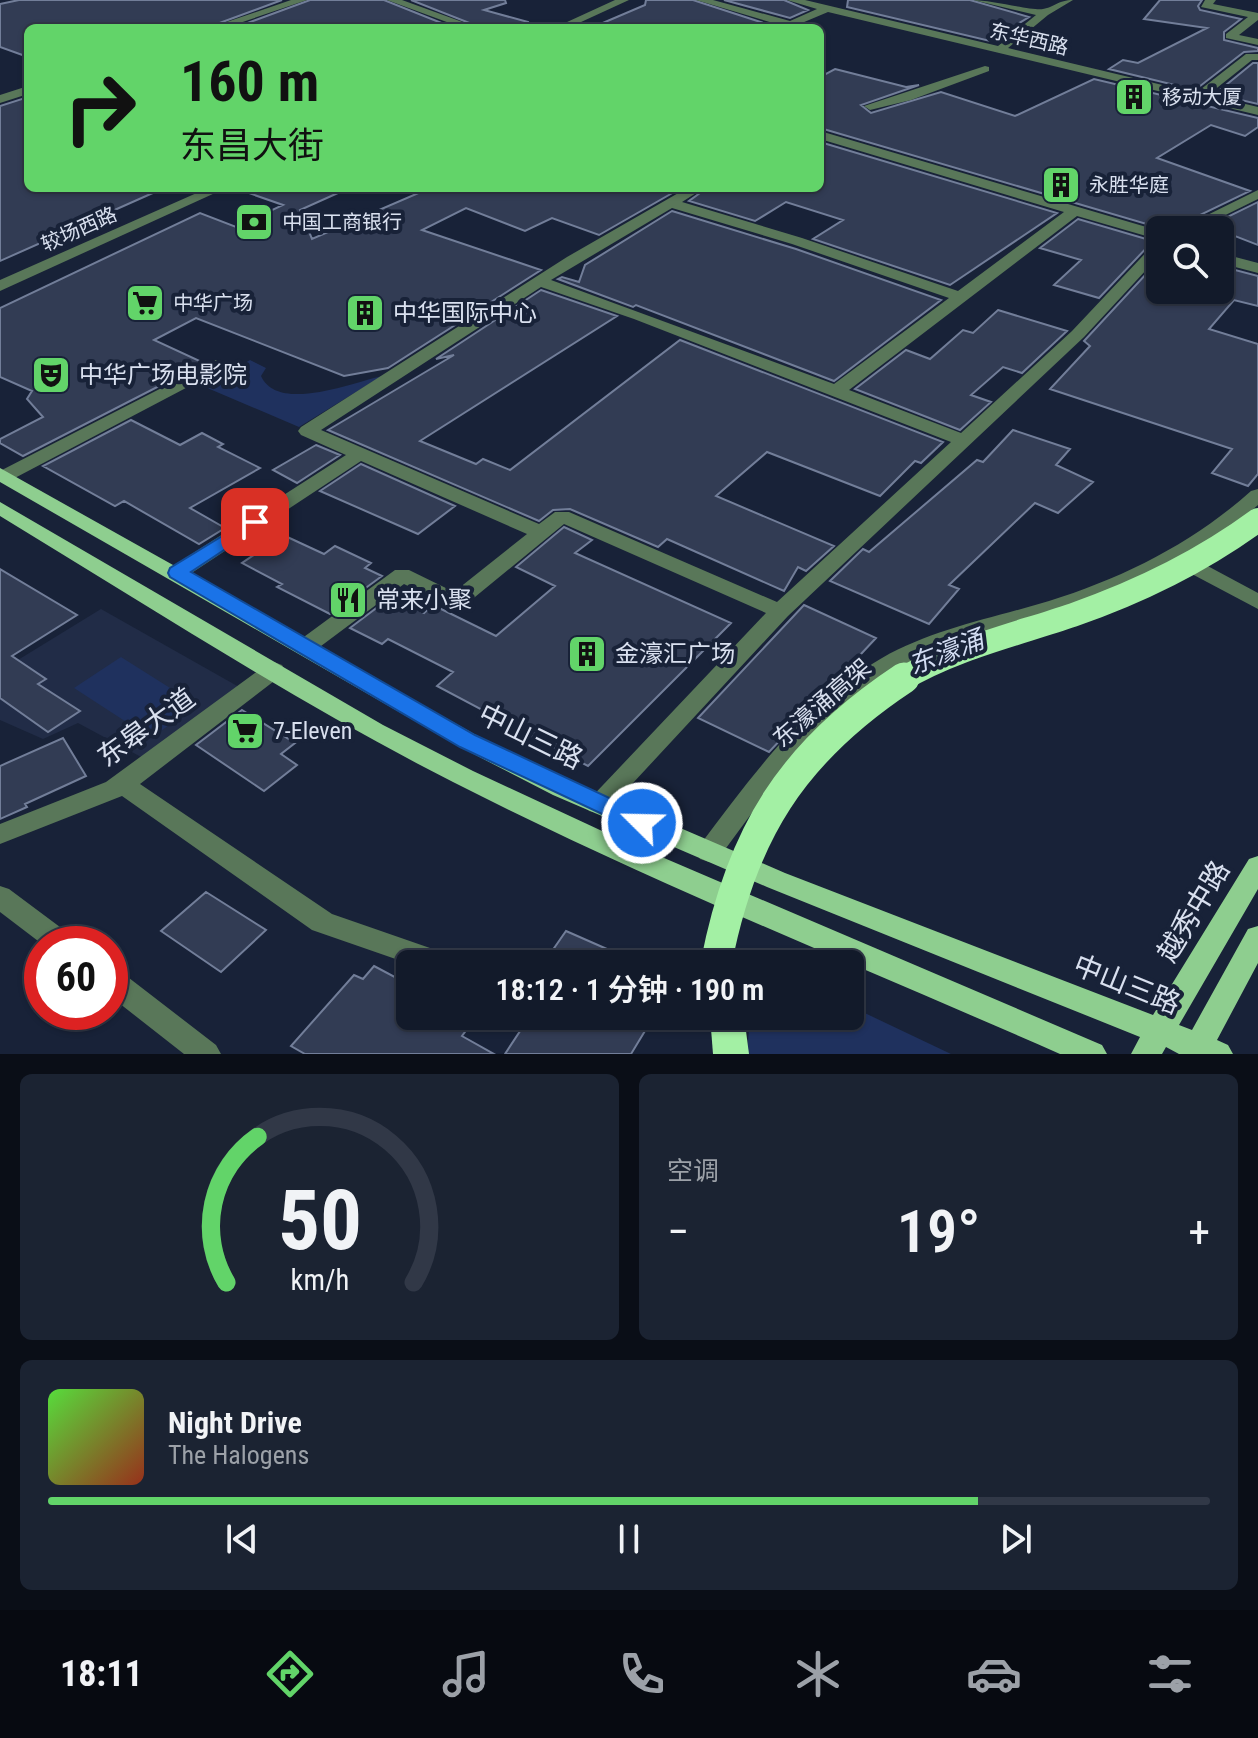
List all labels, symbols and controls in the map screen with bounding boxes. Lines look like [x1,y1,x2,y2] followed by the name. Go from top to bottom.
[987,18,1071,60] street label: 东华西路
[180,49,319,115] text: 160 m
[48,56,152,160] icon: right
[1113,76,1155,118] building icon: 移动大厦
[1162,85,1242,109] place label: 移动大厦
[180,125,324,167] text: 东昌大街
[1040,164,1082,206] building icon: 永胜华庭
[1089,173,1169,197] place label: 永胜华庭
[233,201,275,243] bank icon: 中国工商银行
[38,202,120,256] street label: 较场西路
[282,210,402,234] place label: 中国工商银行
[1146,216,1234,304] map controls
[1146,216,1234,304] button: search
[124,282,166,324] supermarket icon: 中华广场
[173,291,253,315] place label: 中华广场
[344,292,386,334] building icon: 中华国际中心
[393,299,537,327] place label: 中华国际中心
[30,354,72,396] theatre icon: 中华广场电影院
[79,361,247,389] place label: 中华广场电影院
[221,488,289,556] pin
[233,500,277,544] icon: arrive
[327,579,369,621] restaurant icon: 常来小聚
[376,586,472,614] place label: 常来小聚
[904,623,991,680] water label: 东濠涌
[566,633,608,675] building icon: 金濠汇广场
[615,640,735,668] place label: 金濠汇广场
[768,653,876,753] street label: 东濠涌高架
[91,681,201,774] street label: 东皋大道
[473,697,588,776] street label: 中山三路
[224,710,266,752] supermarket icon: 7-Eleven
[273,717,352,745] place label: 7-Eleven
[600,781,684,865] position arrow
[1150,855,1236,968] street label: 越秀中路
[24,926,128,1030] speed limit sign: 60
[1069,948,1185,1021] street label: 中山三路
[496,972,764,1007] text: 18:12 · 1 分钟 · 190 m
[667,1156,719,1186] text: 空调
[277,1172,362,1269] text: 50
[897,1196,980,1267] text: 19°
[667,1206,689,1258] text: −
[1188,1206,1210,1258] text: +
[290,1263,349,1297] text: km/h
[168,1405,302,1440] text: Night Drive
[168,1440,309,1470] text: The Halogens
[220,1517,264,1561] icon: previous
[607,1517,651,1561] icon: pause
[994,1517,1038,1561] icon: next
[262,1646,318,1702] icon: directions
[438,1646,494,1702] icon: music
[614,1646,670,1702] icon: phone
[790,1646,846,1702] icon: climate
[966,1646,1022,1702] icon: car
[1142,1646,1198,1702] icon: filters
[60,1653,143,1695] text: 18:11

